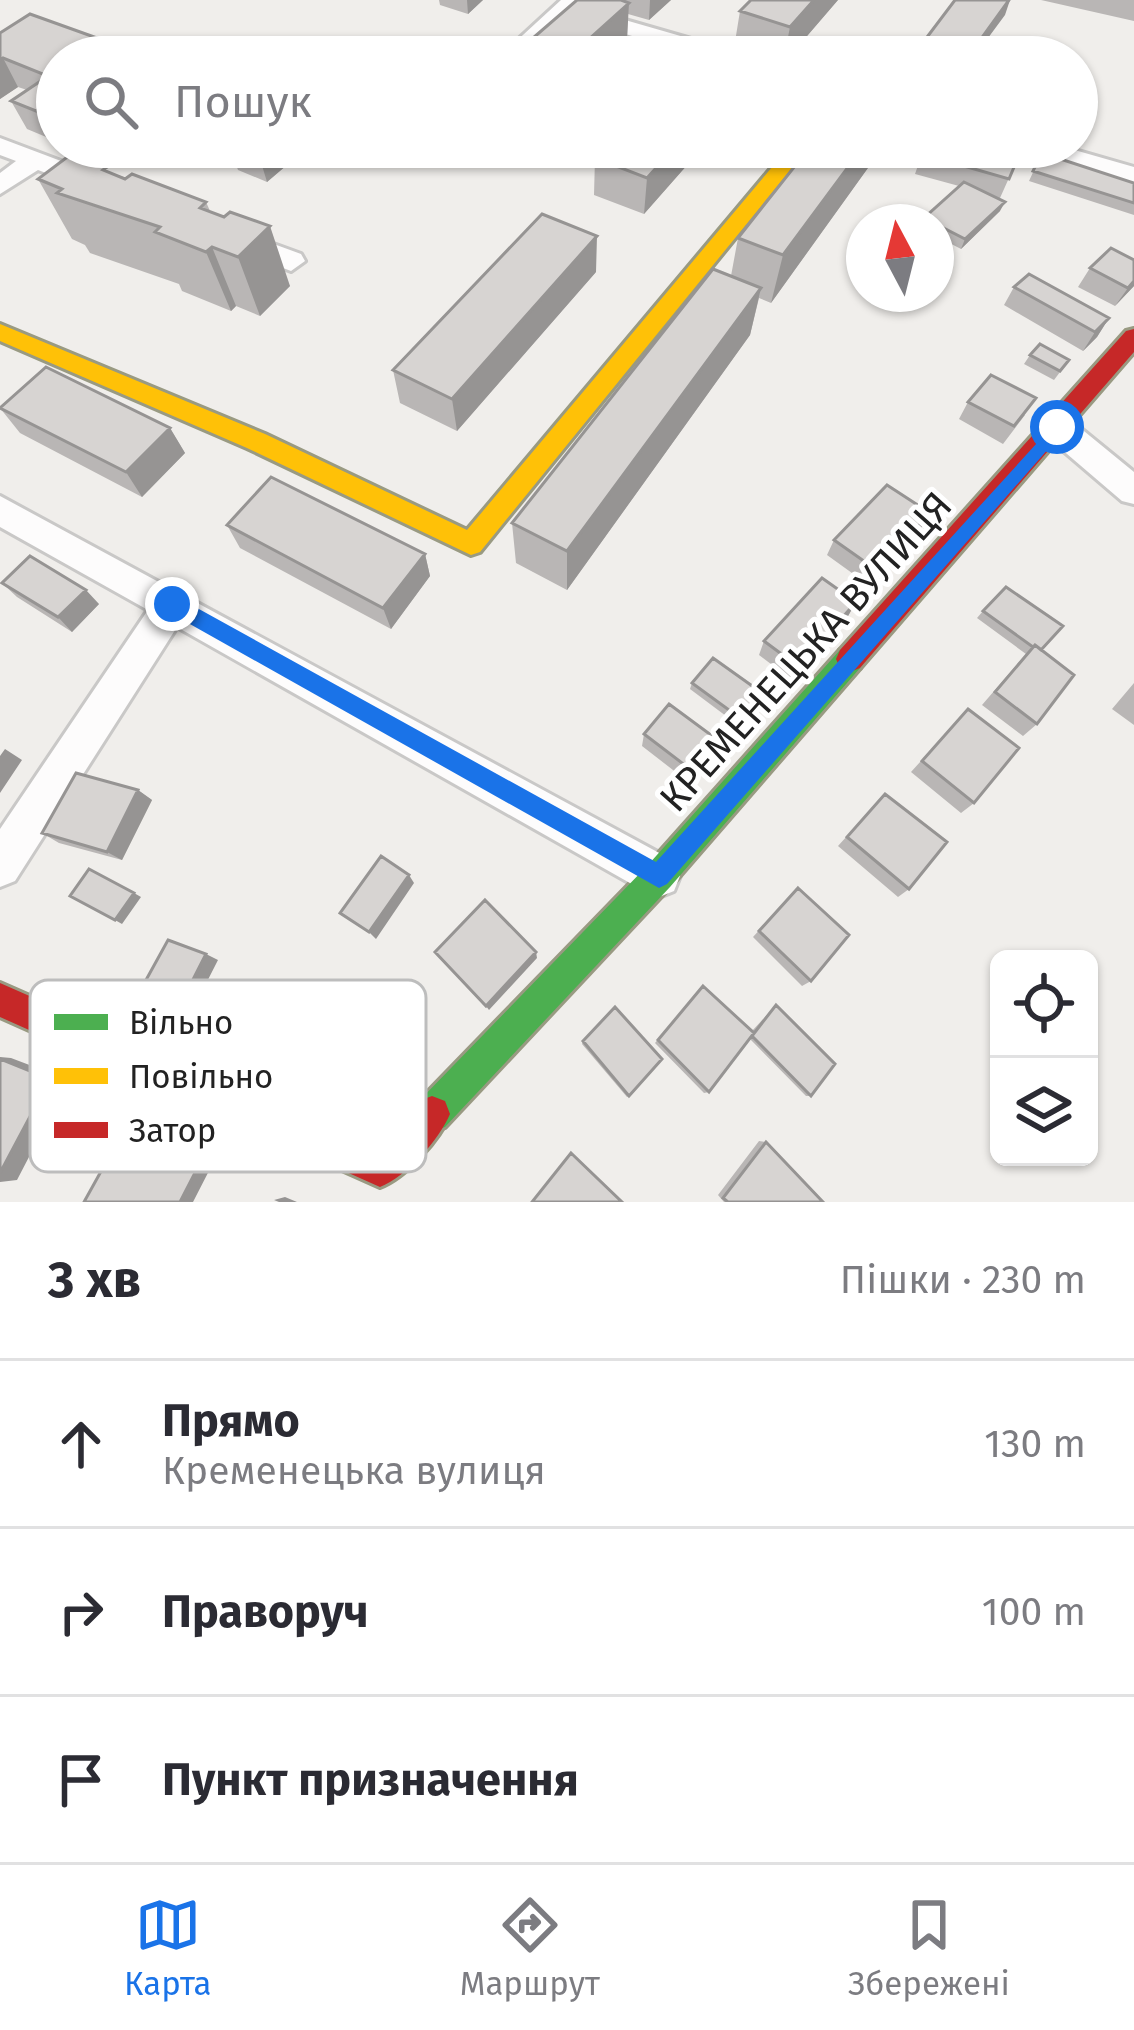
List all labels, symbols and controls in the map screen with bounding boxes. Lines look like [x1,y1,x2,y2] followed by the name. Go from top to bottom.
[36,36,1098,168] search box
[78,69,144,135] icon: search
[174,75,312,129] text: Пошук
[846,204,954,312] north arrow
[1030,400,1084,454] route start
[650,483,962,821] street label: КРЕМЕНЕЦЬКА ВУЛИЦЯ
[145,577,199,631] route end
[990,950,1098,1166] map controls
[990,950,1098,1058] button: locate
[30,980,426,1172] legend
[129,1003,233,1043] text: Вільно
[129,1057,273,1097] text: Повільно
[990,1058,1098,1166] button: layers
[129,1111,216,1151] text: Затор
[48,1249,141,1311] text: 3 хв
[840,1257,1086,1303] text: Пішки · 230 m
[162,1394,300,1448] text: Прямо
[48,1411,114,1477] icon: ahead
[984,1421,1086,1467] text: 130 m
[162,1448,546,1494] text: Кременецька вулиця
[48,1579,114,1645] icon: right
[162,1585,369,1639] text: Праворуч
[982,1589,1086,1635] text: 100 m
[48,1747,114,1813] icon: arrive
[162,1753,579,1807] text: Пункт призначення
[124,1892,212,2004] tab: Карта
[460,1892,600,2004] tab: Маршрут
[848,1892,1010,2004] tab: Збережені

